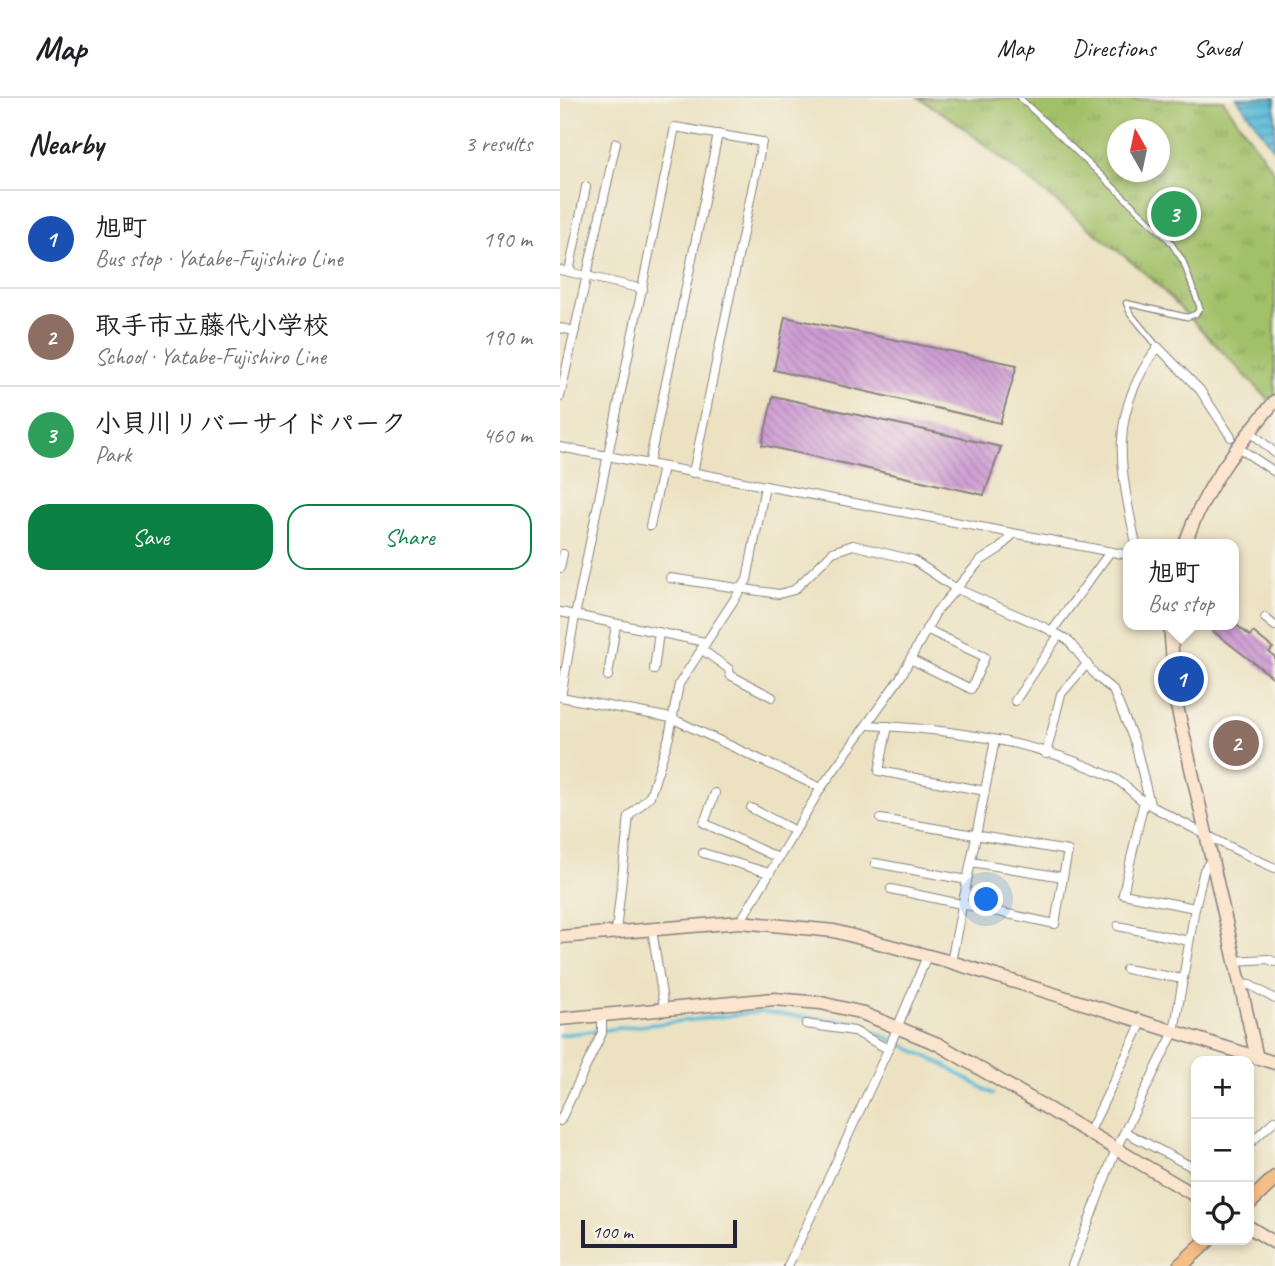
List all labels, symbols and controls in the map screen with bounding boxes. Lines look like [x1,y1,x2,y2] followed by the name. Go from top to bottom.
[35,27,86,69] text: Map
[997,33,1034,63] text: Map
[1072,33,1155,63] text: Directions
[1193,33,1240,63] text: Saved
[1107,119,1170,182] north arrow
[28,125,104,163] text: Nearby
[465,129,532,158] text: 3 results
[1151,188,1197,240] pin: 3
[95,211,147,244] text: 旭町
[46,225,56,254] text: 1
[483,225,532,254] text: 190 m
[95,244,343,273] text: Bus stop · Yatabe-Fujishiro Line
[95,309,329,342] text: 取手市立藤代小学校
[46,323,56,352] text: 2
[483,323,532,352] text: 190 m
[95,342,326,371] text: School · Yatabe-Fujishiro Line
[95,407,406,440] text: 小貝川リバーサイドパーク
[46,421,56,450] text: 3
[483,421,532,450] text: 460 m
[95,440,131,469] text: Park
[28,504,273,570] button: Save
[287,504,532,570] button: Share
[1123,539,1239,630] popup
[1148,556,1200,589] text: 旭町
[1148,589,1214,618] text: Bus stop
[1158,653,1204,705] pin: 1
[1213,717,1259,769] pin: 2
[969,882,1003,916] your location
[1191,1056,1254,1245] map controls
[1191,1056,1254,1119] button: +
[1191,1119,1254,1182] button: −
[1191,1182,1254,1245] button: locate
[581,1217,737,1249] scale bar
[592,1220,633,1244] text: 100 m

